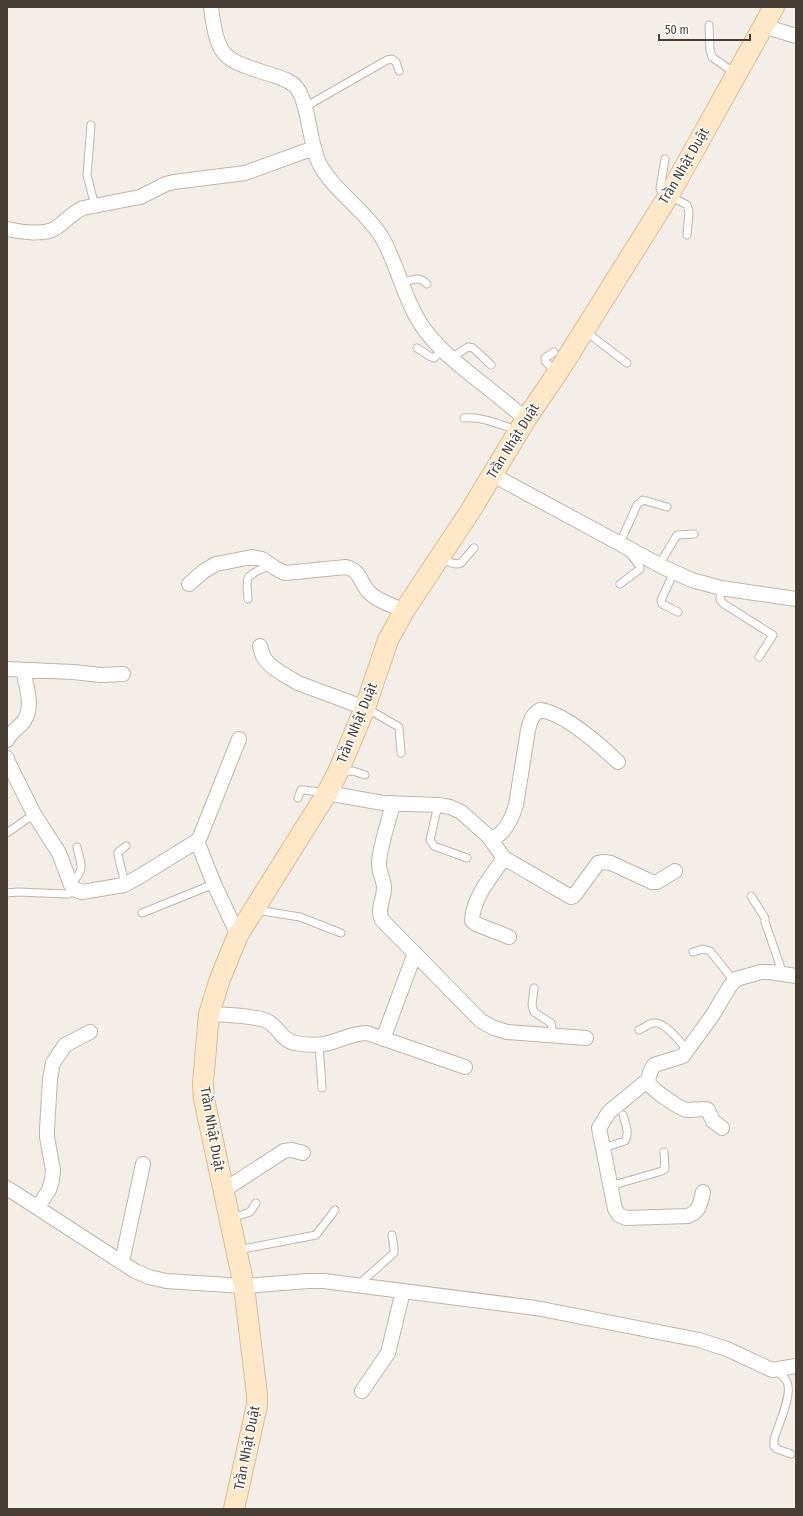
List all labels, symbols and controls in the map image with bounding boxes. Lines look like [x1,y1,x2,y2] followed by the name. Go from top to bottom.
[659,16,750,42] scale bar
[665,23,689,37] text: 50 m
[654,124,713,207] street label: Trần Nhật Duật
[482,399,543,482] street label: Trần Nhật Duật
[332,679,381,766] street label: Trần Nhật Duật
[196,1085,229,1173] street label: Trần Nhật Duật
[230,1404,264,1492] street label: Trần Nhật Duật

